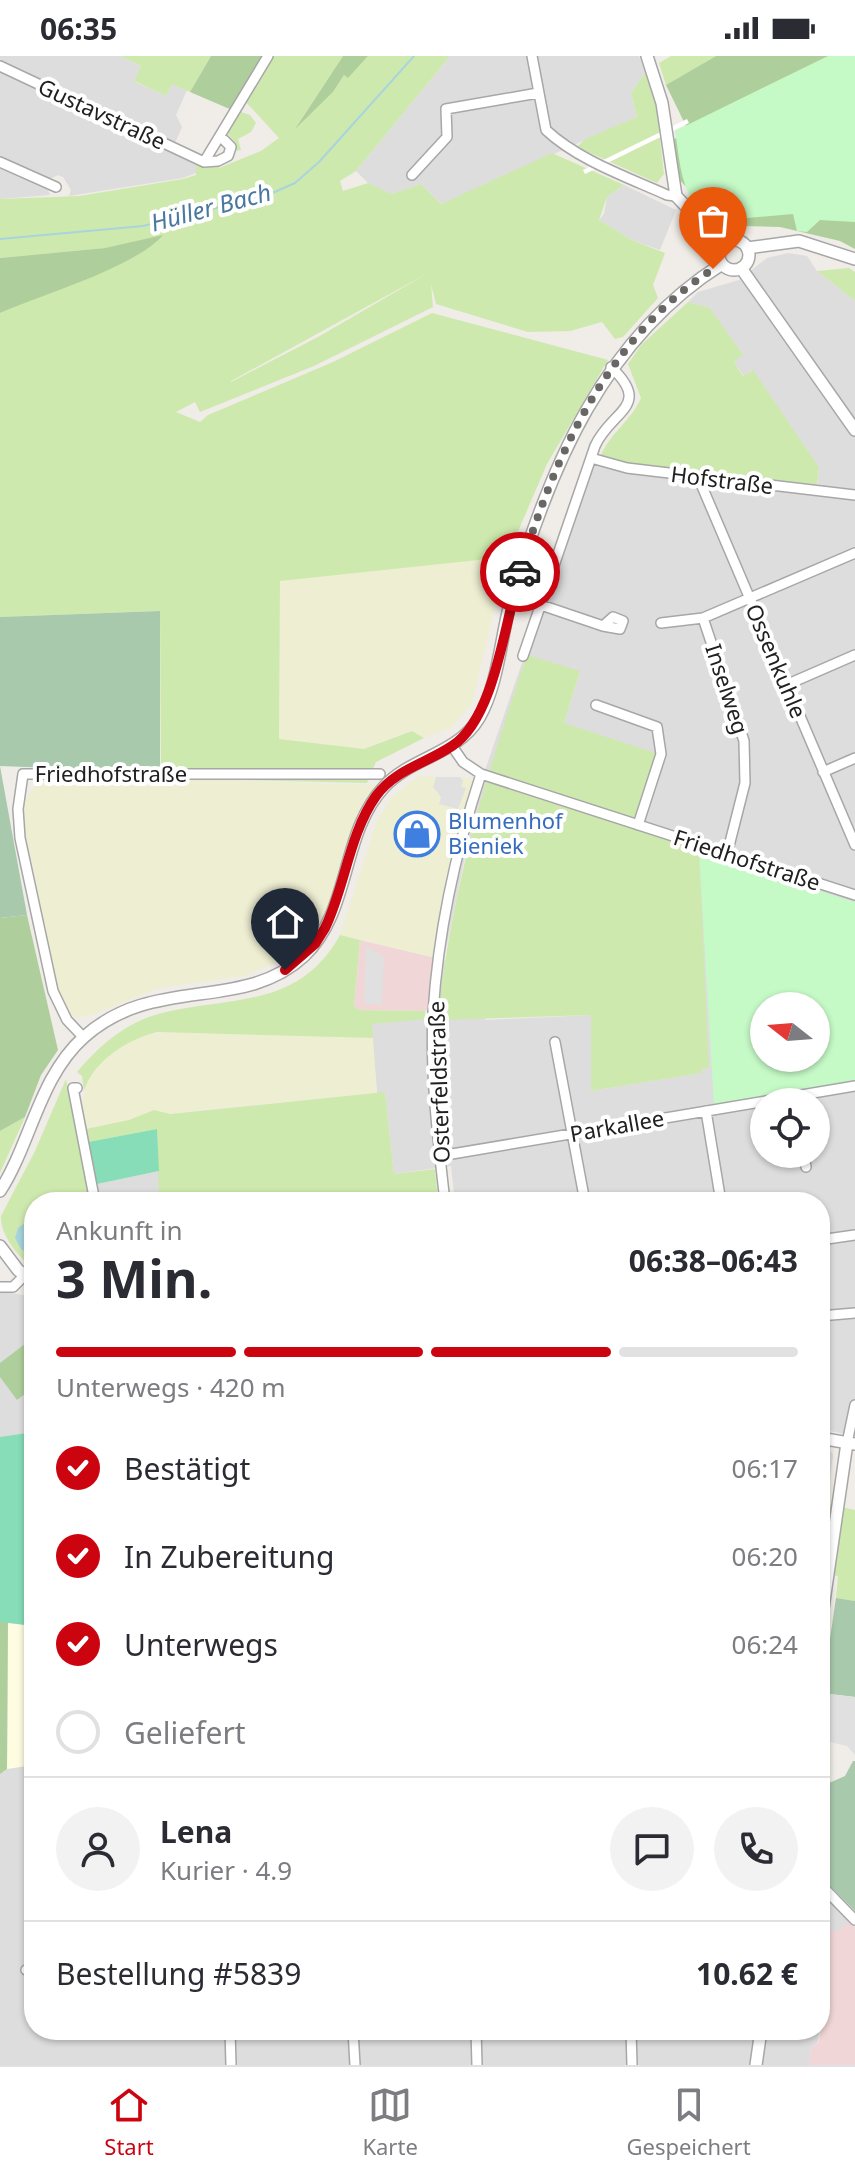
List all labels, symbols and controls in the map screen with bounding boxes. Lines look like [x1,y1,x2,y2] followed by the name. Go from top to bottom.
[40,8,117,49] text: 06:35
[34,70,171,156] street label: Gustavstraße
[147,175,274,238] water label: Hüller Bach
[679,187,747,269] pin
[691,199,735,243] icon: bag
[669,458,775,500] street label: Hofstraße
[480,532,560,612] courier
[498,550,542,594] icon: car
[739,599,814,722] street label: Ossenkuhle
[699,640,757,738] street label: Inselweg
[35,758,187,788] street label: Friedhofstraße
[448,805,564,860] place label: Blumenhof Bieniek
[393,810,441,858] shop icon: Blumenhof Bieniek
[670,821,824,897] street label: Friedhofstraße
[251,888,319,970] pin
[263,900,307,944] icon: home
[750,992,830,1072] north arrow
[750,992,830,1168] map controls
[420,1001,456,1164] street label: Osterfeldstraße
[750,1088,830,1168] button: locate
[567,1102,666,1148] street label: Parkallee
[56,1212,183,1248] text: Ankunft in
[629,1240,798,1281] text: 06:38–06:43
[56,1242,212,1313] text: 3 Min.
[56,1369,286,1405] text: Unterwegs · 420 m
[56,1446,100,1490] icon: check
[124,1448,250,1489] text: Bestätigt
[732,1450,798,1486] text: 06:17
[56,1534,100,1578] icon: check
[124,1536,334,1577] text: In Zubereitung
[732,1538,798,1574] text: 06:20
[56,1622,100,1666] icon: check
[124,1624,278,1665] text: Unterwegs
[732,1626,798,1662] text: 06:24
[124,1712,246,1753] text: Geliefert
[56,1807,140,1891] button: person
[610,1807,694,1891] button: chat
[714,1807,798,1891] button: phone
[160,1811,232,1852] text: Lena
[160,1852,292,1888] text: Kurier · 4.9
[56,1953,301,1994] text: Bestellung #5839
[696,1953,798,1994] text: 10.62 €
[104,2083,154,2161] tab: Start
[362,2083,418,2161] tab: Karte
[626,2083,751,2161] tab: Gespeichert

